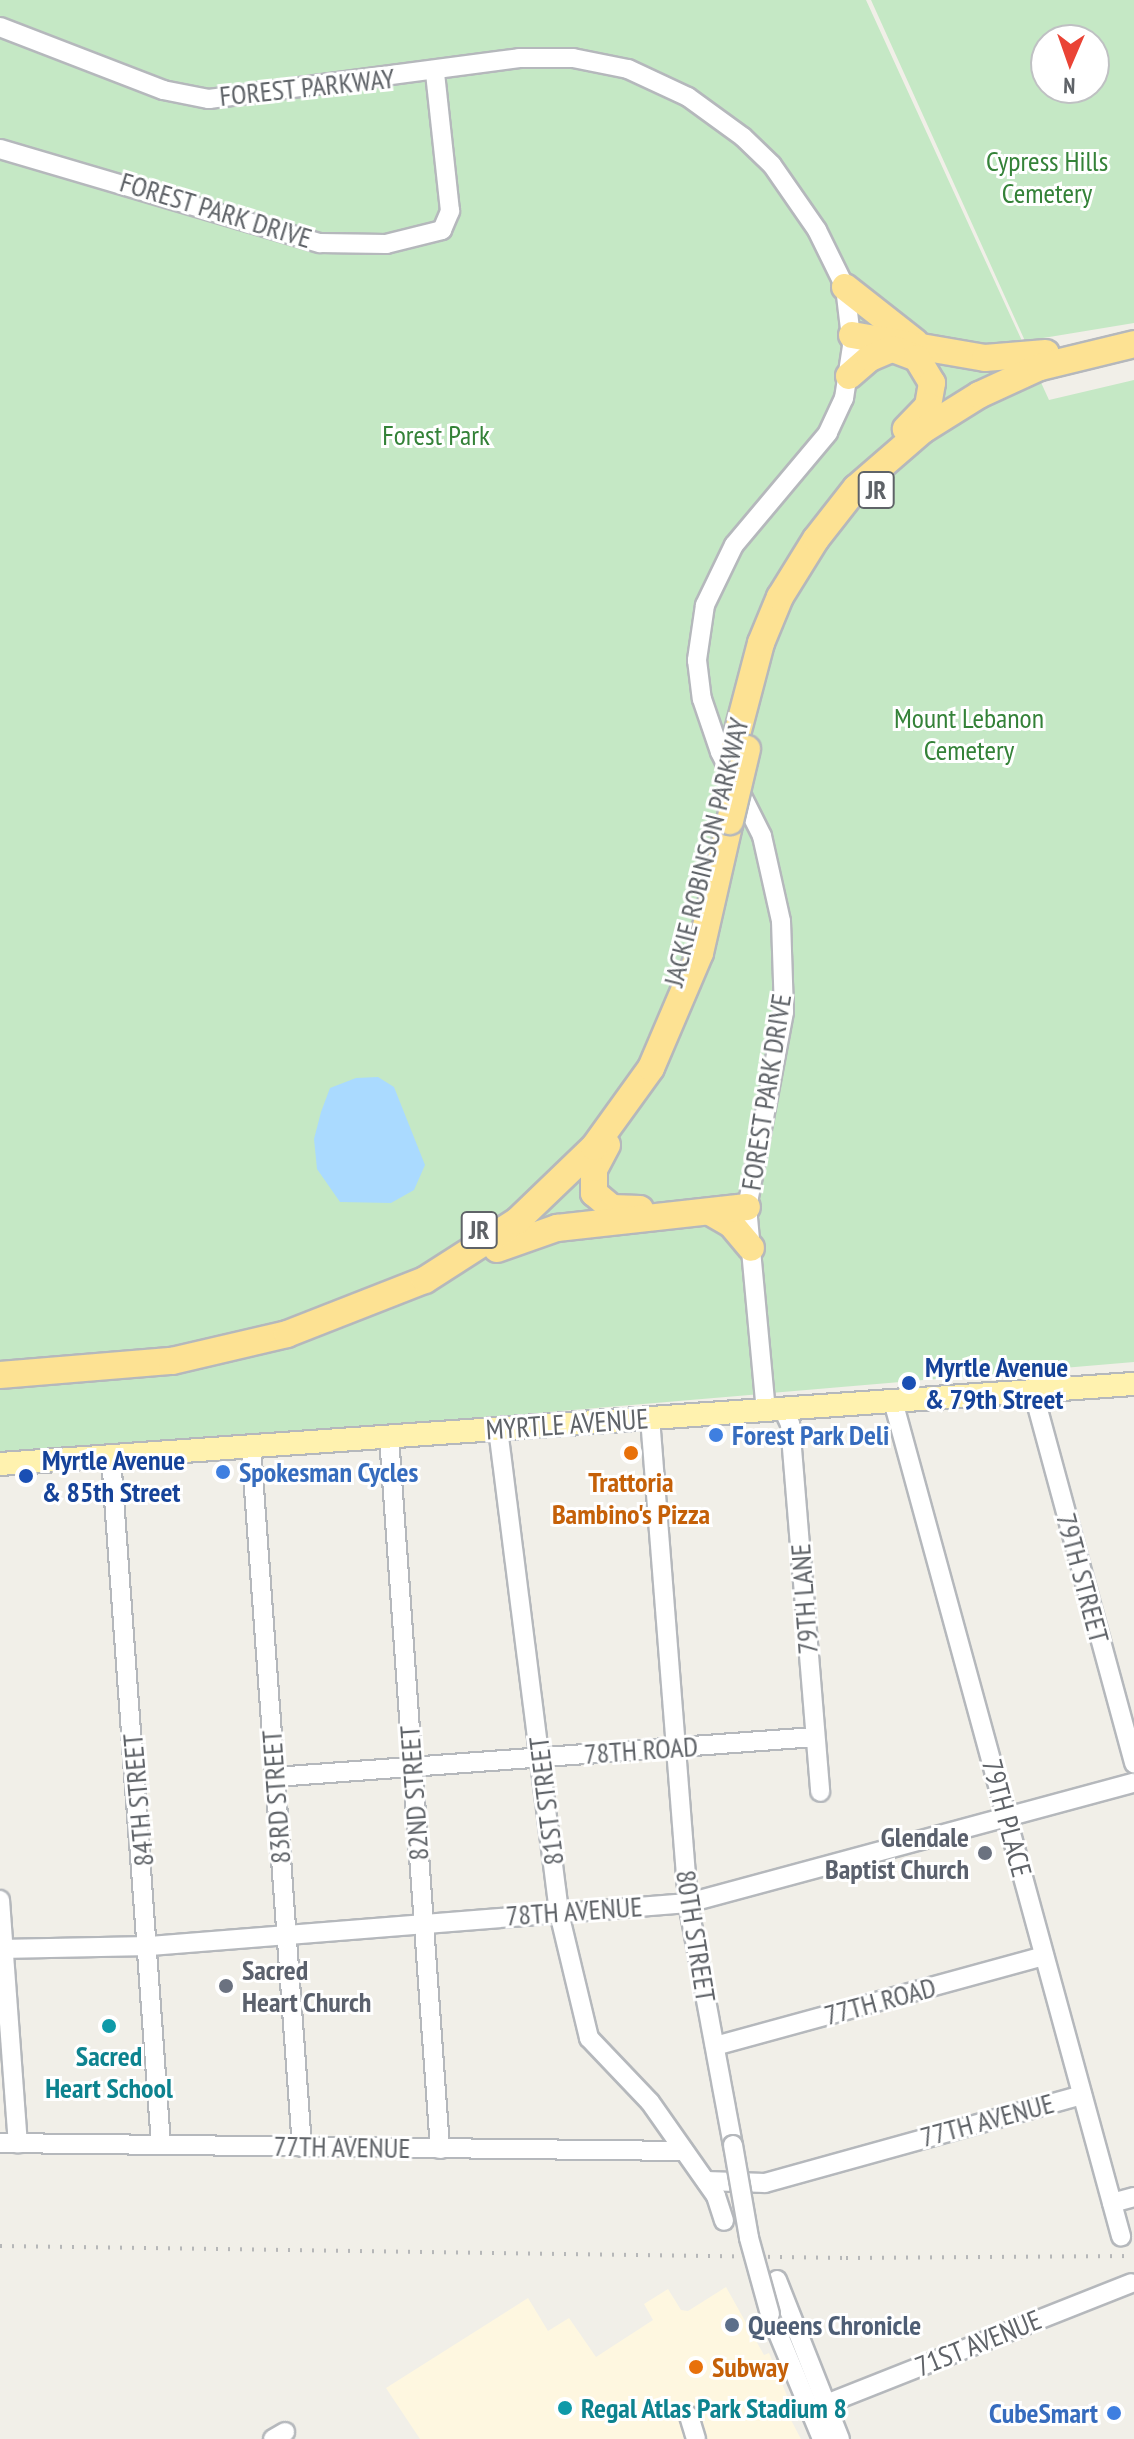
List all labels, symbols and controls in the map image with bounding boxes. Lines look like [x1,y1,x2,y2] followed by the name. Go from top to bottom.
[1030,24,1110,104] north arrow
[217,61,397,113] street label: FOREST PARKWAY
[1063,72,1076,100] text: N
[986,144,1108,210] park label: Cypress Hills Cemetery
[115,165,317,255] street label: FOREST PARK DRIVE
[382,418,490,452] park label: Forest Park
[856,468,896,512] road number: JR
[894,701,1044,767] park label: Mount Lebanon Cemetery
[656,714,756,990] street label: JACKIE ROBINSON PARKWAY
[734,991,798,1193] street label: FOREST PARK DRIVE
[459,1208,499,1252] road number: JR
[925,1350,1069,1416] place label: Myrtle Avenue & 79th Street
[900,1374,918,1392] marker: Myrtle Avenue & 79th Street
[484,1402,650,1446] street label: MYRTLE AVENUE
[732,1418,890,1452] place label: Forest Park Deli
[707,1426,725,1444] marker: Forest Park Deli
[42,1443,186,1509] place label: Myrtle Avenue & 85th Street
[622,1444,640,1462] marker: Trattoria Bambino's Pizza
[239,1455,419,1489] place label: Spokesman Cycles
[214,1463,232,1481] marker: Spokesman Cycles
[552,1465,710,1531] place label: Trattoria Bambino's Pizza
[17,1467,35,1485] marker: Myrtle Avenue & 85th Street
[1050,1509,1116,1647] street label: 79TH STREET
[783,1543,825,1655] street label: 79TH LANE
[393,1724,435,1862] street label: 82ND STREET
[255,1729,297,1865] street label: 83RD STREET
[583,1729,699,1771] street label: 78TH ROAD
[115,1732,161,1868] street label: 84TH STREET
[521,1734,571,1868] street label: 81ST STREET
[975,1755,1039,1881] street label: 79TH PLACE
[825,1820,969,1886] place label: Glendale Baptist Church
[976,1844,994,1862] marker: Glendale Baptist Church
[669,1868,723,2004] street label: 80TH STREET
[504,1889,644,1933] street label: 78TH AVENUE
[242,1953,372,2019] place label: Sacred Heart Church
[821,1970,939,2032] street label: 77TH ROAD
[217,1977,235,1995] marker: Sacred Heart Church
[100,2017,118,2035] marker: Sacred Heart School
[45,2039,173,2105] place label: Sacred Heart School
[916,2086,1058,2154] street label: 77TH AVENUE
[273,2129,411,2165] street label: 77TH AVENUE
[909,2302,1047,2384] street label: 71ST AVENUE
[748,2308,922,2342] place label: Queens Chronicle
[723,2316,741,2334] marker: Queens Chronicle
[712,2350,788,2384] place label: Subway
[687,2358,705,2376] marker: Subway
[581,2391,849,2425] place label: Regal Atlas Park Stadium 8
[989,2396,1098,2430] place label: CubeSmart
[556,2399,574,2417] marker: Regal Atlas Park Stadium 8
[1105,2404,1123,2422] marker: CubeSmart

